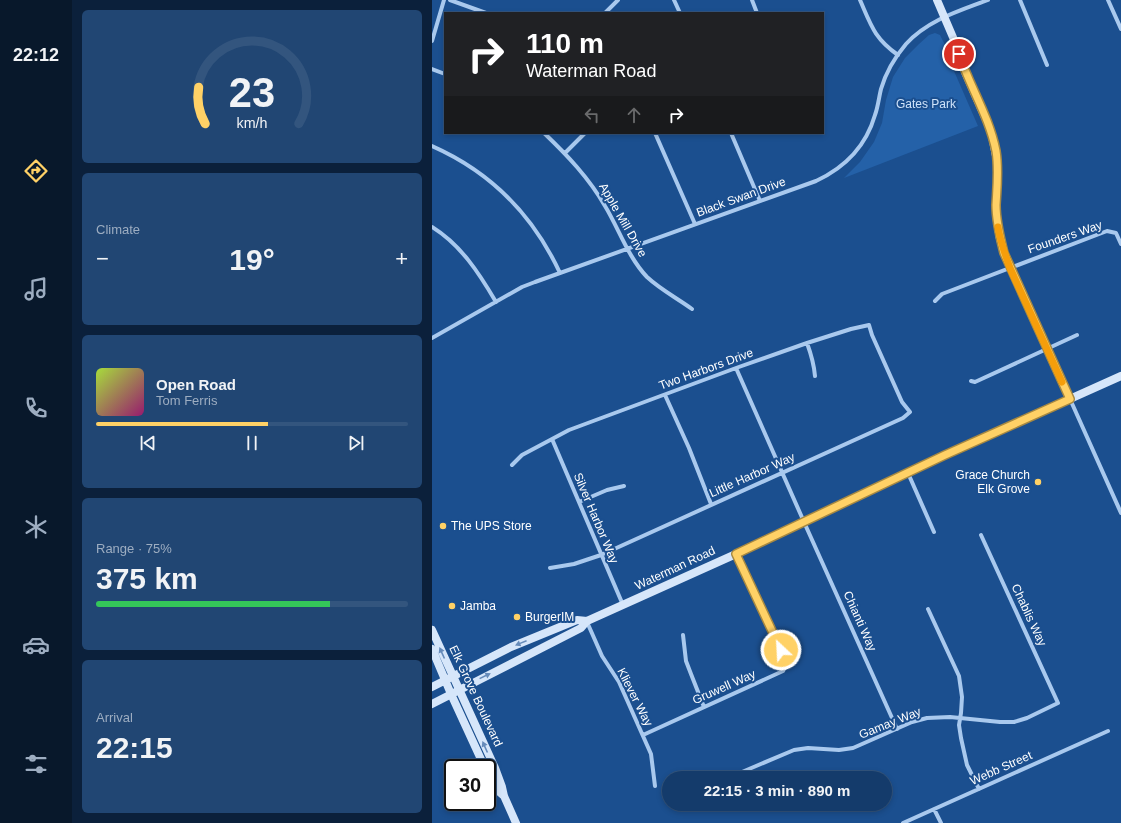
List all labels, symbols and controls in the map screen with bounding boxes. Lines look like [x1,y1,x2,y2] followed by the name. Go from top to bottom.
[460,28,512,80] icon: right
[526,28,604,59] text: 110 m
[942,37,976,71] pin
[948,43,970,65] icon: arrive
[13,45,59,65] text: 22:12
[526,61,656,81] text: Waterman Road
[229,69,275,116] text: 23
[896,97,957,111] park label: Gates Park
[581,104,603,126] icon: left
[623,104,645,126] icon: ahead
[665,104,687,126] icon: right
[237,115,268,131] text: km/h
[22,157,50,185] icon: directions
[694,174,788,220] street label: Black Swan Drive
[596,180,650,260] street label: Apple Mill Drive
[1026,218,1104,256] street label: Founders Way
[96,222,140,237] text: Climate
[229,243,275,276] text: 19°
[96,246,109,271] text: −
[395,246,408,271] text: +
[22,275,50,303] icon: music
[657,345,755,393] street label: Two Harbors Drive
[156,376,236,393] text: Open Road
[156,393,217,408] text: Tom Ferris
[22,394,50,422] icon: phone
[137,432,159,454] icon: previous
[241,432,263,454] icon: pause
[345,432,367,454] icon: next
[707,450,797,500] street label: Little Harbor Way
[955,468,1030,496] place label: Grace Church Elk Grove
[571,471,621,565] street label: Silver Harbor Way
[1033,477,1043,487] marker: Grace Church Elk Grove
[22,513,50,541] icon: climate
[451,519,532,533] place label: The UPS Store
[438,521,448,531] marker: The UPS Store
[96,541,172,556] text: Range · 75%
[633,543,717,593] street label: Waterman Road
[96,562,198,595] text: 375 km
[1009,582,1049,648] street label: Chablis Way
[841,589,879,653] street label: Chianti Way
[460,599,496,613] place label: Jamba
[447,601,457,611] marker: Jamba
[525,610,574,624] place label: BurgerIM
[512,612,522,622] marker: BurgerIM
[760,629,802,671] position arrow
[22,631,50,659] icon: car
[515,640,526,646] one-way arrow
[446,643,506,749] street label: Elk Grove Boulevard
[439,647,446,659] one-way arrow
[614,665,656,729] street label: Kliever Way
[690,667,758,707] street label: Gruwell Way
[480,673,491,679] one-way arrow
[857,704,923,742] street label: Gamay Way
[96,710,133,725] text: Arrival
[96,731,173,764] text: 22:15
[482,741,488,752] one-way arrow
[968,748,1035,788] street label: Webb Street
[22,750,50,778] icon: filters
[444,759,496,811] speed limit sign: 30
[704,782,850,799] text: 22:15 · 3 min · 890 m

